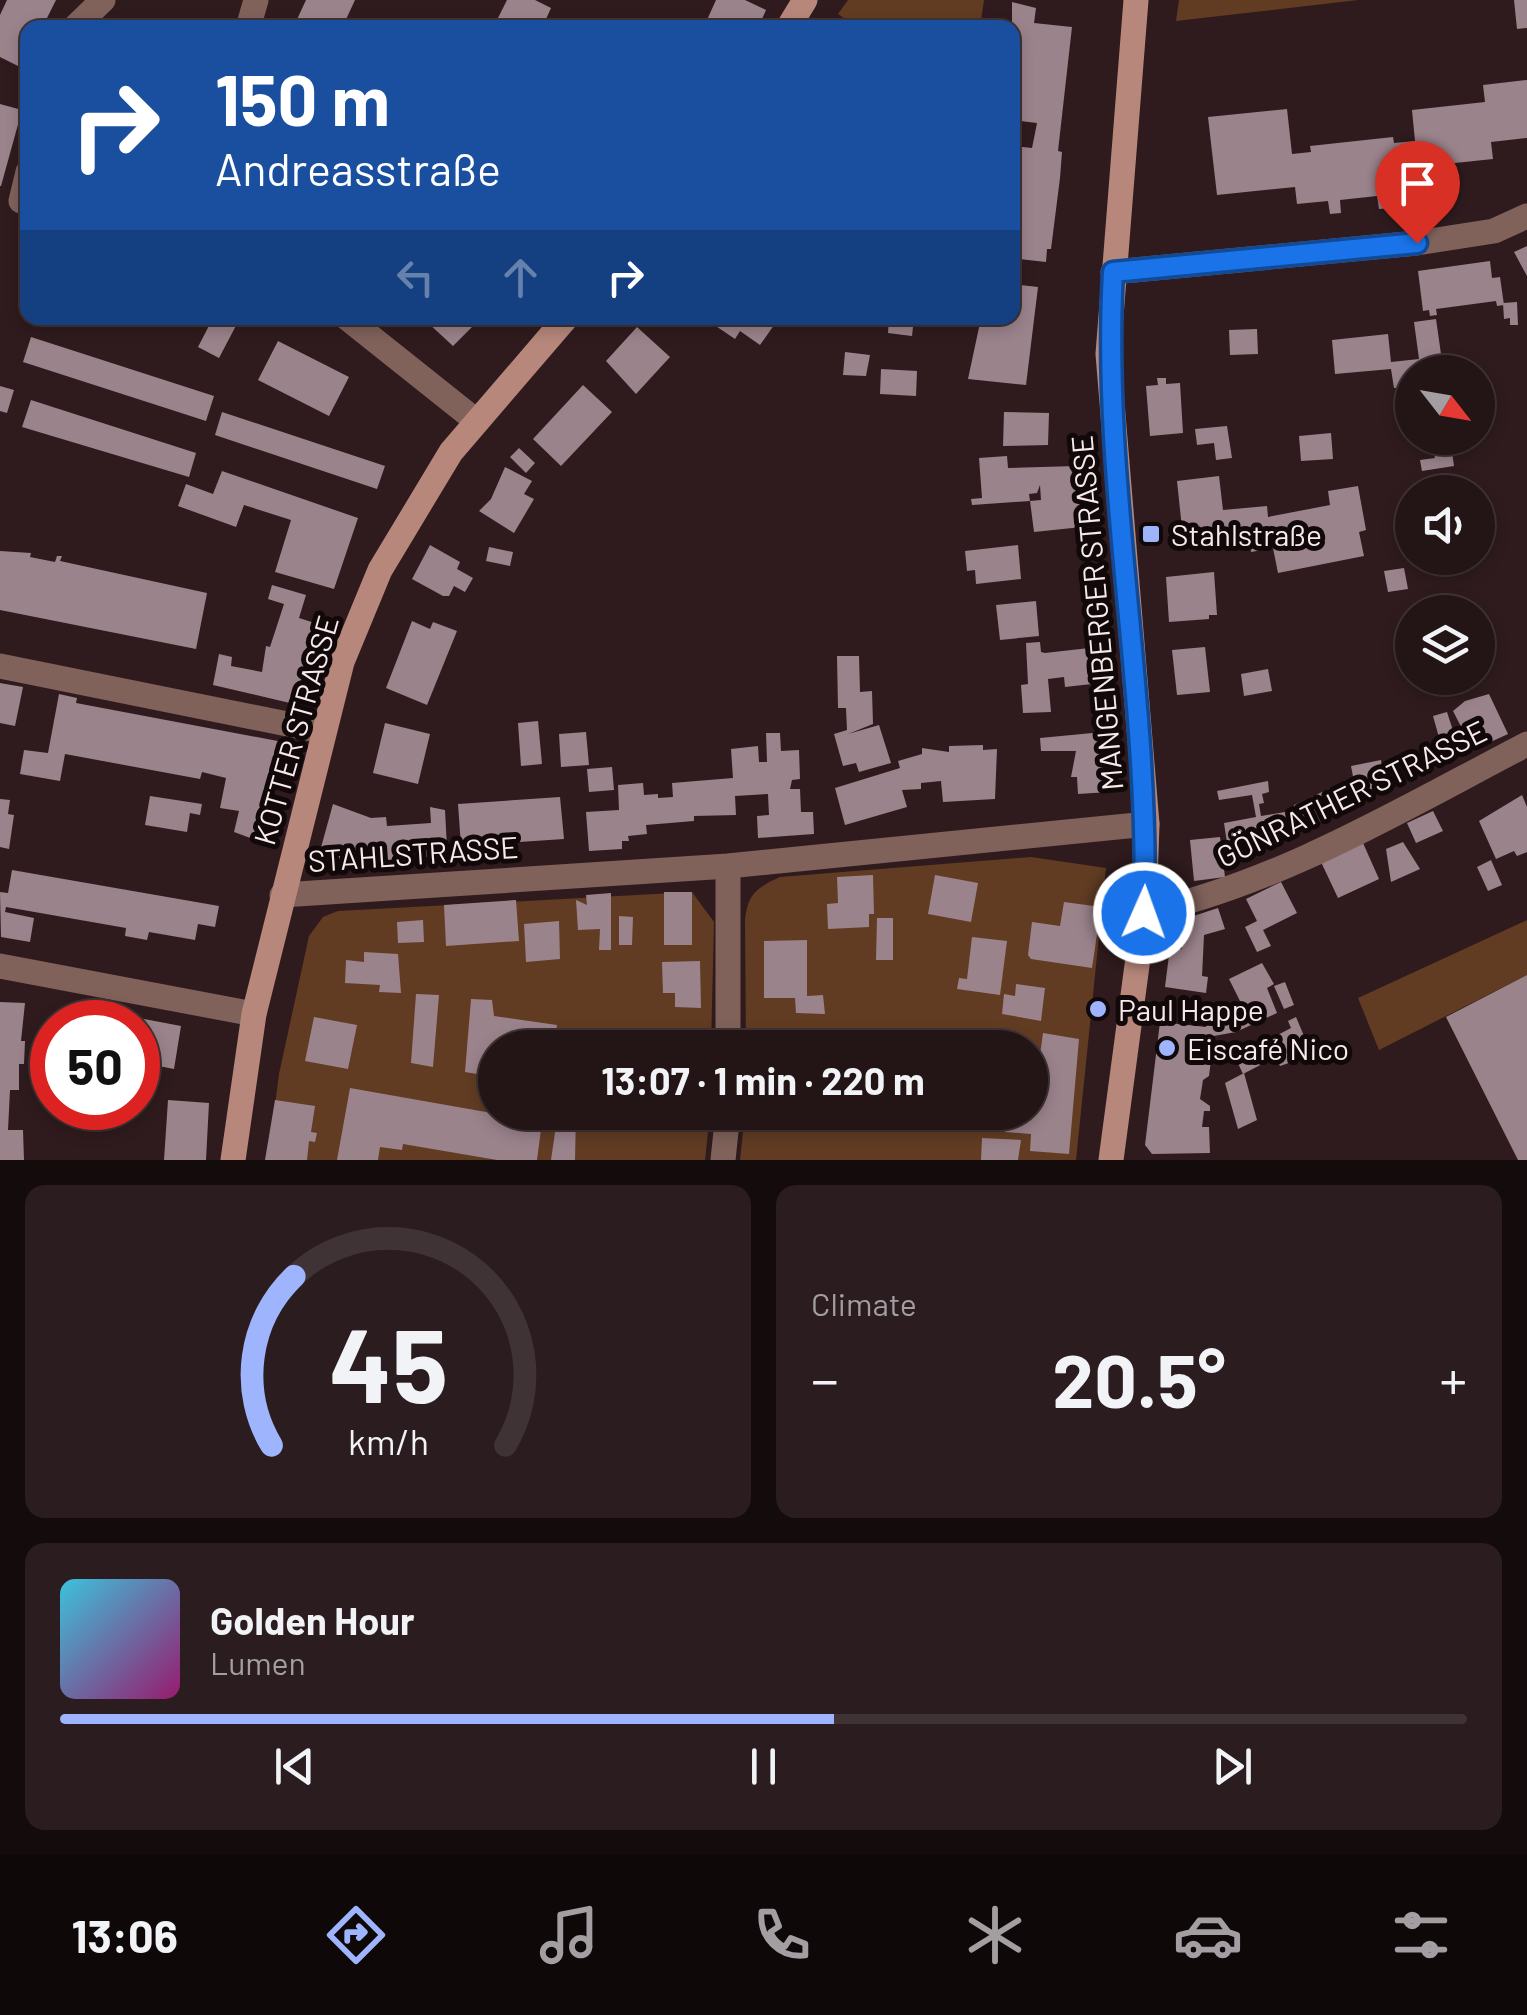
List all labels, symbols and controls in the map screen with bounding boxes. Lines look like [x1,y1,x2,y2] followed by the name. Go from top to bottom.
[215,56,390,140] text: 150 m
[50,60,180,190] icon: right
[215,141,501,195] text: Andreasstraße
[1375,141,1460,244] pin
[1390,156,1445,211] icon: arrive
[388,250,443,305] icon: left
[493,250,548,305] icon: ahead
[598,250,653,305] icon: right
[1395,355,1495,455] north arrow
[1395,355,1495,695] map controls
[1063,434,1129,792] street label: MANGENBERGER STRASSE
[1395,475,1495,575] button: sound
[1171,516,1322,552] place label: Stahlstraße
[1140,523,1162,545] marker: Stahlstraße
[1395,595,1495,695] button: layers
[245,611,345,849] street label: KOTTER STRASSE
[1210,712,1492,874] street label: GÖNRATHER STRASSE
[307,828,519,878] street label: STAHLSTRASSE
[1092,861,1196,965] position arrow
[1118,991,1264,1027] place label: Paul Happe
[1087,998,1109,1020] marker: Paul Happe
[30,1000,160,1130] speed limit sign: 50
[1187,1030,1349,1066] place label: Eiscafé Nico
[1156,1037,1178,1059] marker: Eiscafé Nico
[601,1057,925,1103] text: 13:07 · 1 min · 220 m
[811,1284,917,1322] text: Climate
[329,1299,447,1424] text: 45
[1052,1333,1226,1423] text: 20.5°
[811,1345,839,1411] text: −
[1439,1345,1467,1411] text: +
[348,1419,428,1462] text: km/h
[210,1597,415,1643] text: Golden Hour
[210,1643,306,1681] text: Lumen
[267,1739,322,1794] icon: previous
[736,1739,791,1794] icon: pause
[1205,1739,1260,1794] icon: next
[321,1900,391,1970] icon: directions
[534,1900,604,1970] icon: music
[747,1900,817,1970] icon: phone
[960,1900,1030,1970] icon: climate
[1173,1900,1243,1970] icon: car
[1386,1900,1456,1970] icon: filters
[71,1908,178,1962] text: 13:06

